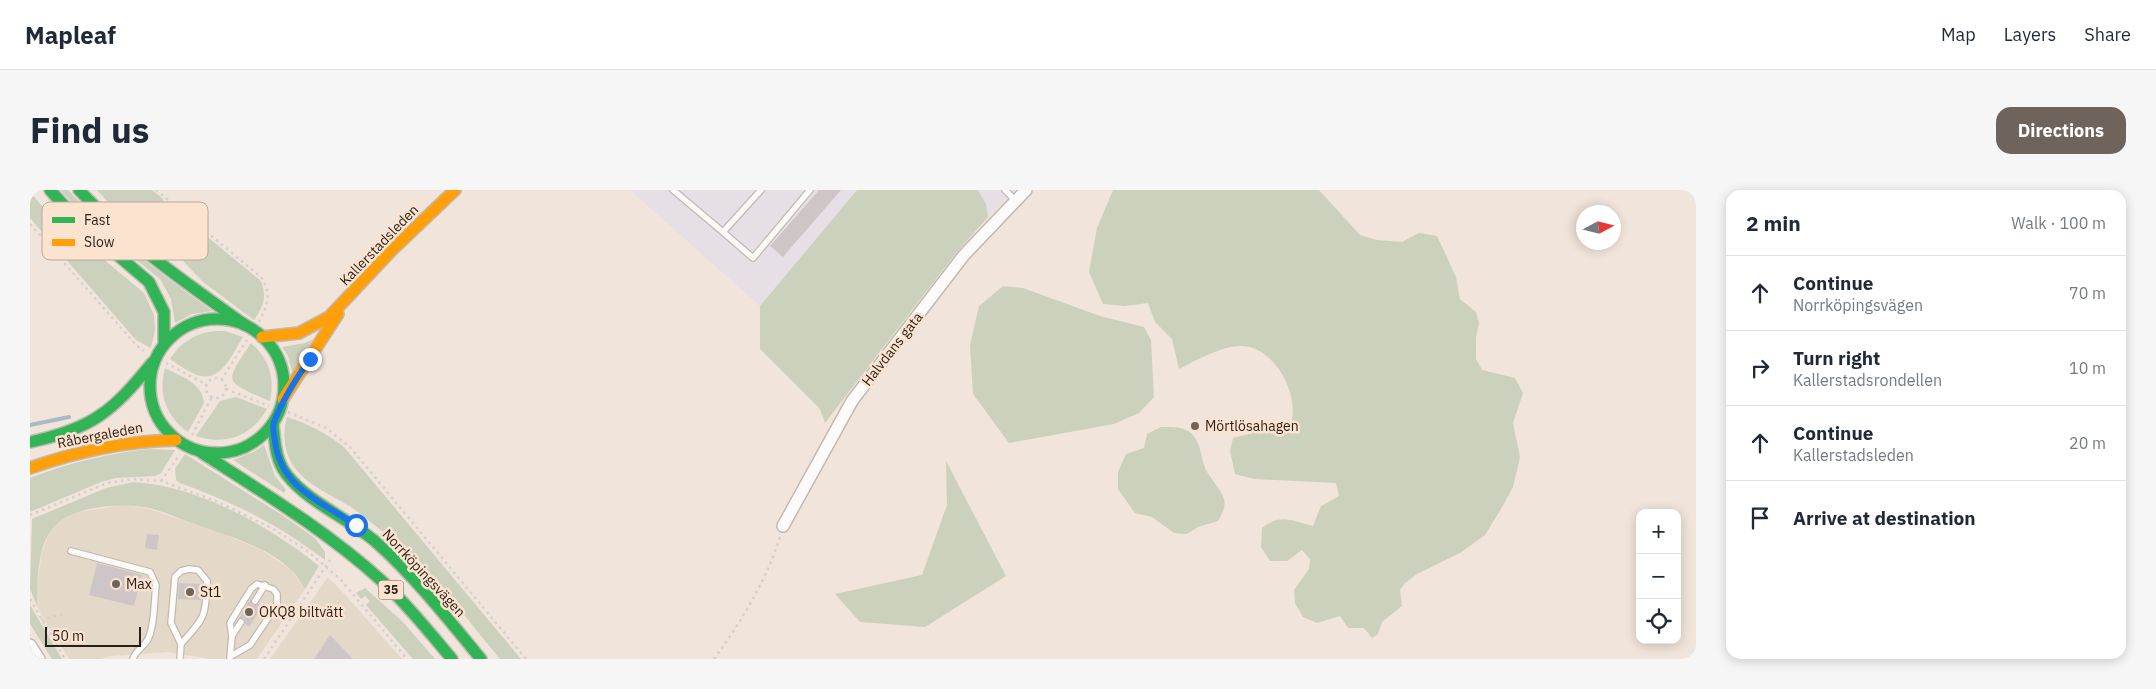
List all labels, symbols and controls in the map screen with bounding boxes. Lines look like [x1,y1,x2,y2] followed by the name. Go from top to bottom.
[25,19,116,51] text: Mapleaf
[1941,23,1976,46] text: Map
[2004,23,2056,46] text: Layers
[2084,23,2131,46] text: Share
[30,107,149,153] text: Find us
[1996,107,2126,154] button: Directions
[336,201,422,289] street label: Kallerstadsleden
[42,202,208,260] legend
[1576,205,1621,250] north arrow
[1746,209,1801,237] text: 2 min
[84,211,110,229] text: Fast
[2011,213,2106,233] text: Walk · 100 m
[84,233,115,251] text: Slow
[1793,271,1873,295] text: Continue
[1746,279,1774,307] icon: ahead
[2069,283,2106,303] text: 70 m
[1793,295,1923,315] text: Norrköpingsvägen
[858,308,927,389] street label: Halvdans gata
[1793,346,1880,370] text: Turn right
[299,348,322,371] route end
[1746,354,1774,382] icon: right
[2069,358,2106,378] text: 10 m
[1793,370,1942,390] text: Kallerstadsrondellen
[1205,417,1299,435] place label: Mörtlösahagen
[56,418,144,452] street label: Råbergaleden
[1189,420,1201,432] marker: Mörtlösahagen
[1793,421,1873,445] text: Continue
[1746,429,1774,457] icon: ahead
[2069,433,2106,453] text: 20 m
[1793,445,1914,465] text: Kallerstadsleden
[1746,504,1774,532] icon: arrive
[1793,506,1976,530] text: Arrive at destination
[1636,509,1681,644] map controls
[1636,509,1681,554] button: +
[345,514,368,537] route start
[379,525,469,621] street label: Norrköpingsvägen
[1636,554,1681,599] button: −
[126,575,152,593] place label: Max
[110,578,122,590] marker: Max
[378,580,404,600] road number: 35
[200,583,221,601] place label: St1
[184,586,196,598] marker: St1
[1636,599,1681,644] button: locate
[259,603,343,621] place label: OKQ8 biltvätt
[243,606,255,618] marker: OKQ8 biltvätt
[45,624,141,647] scale bar
[52,627,84,645] text: 50 m

